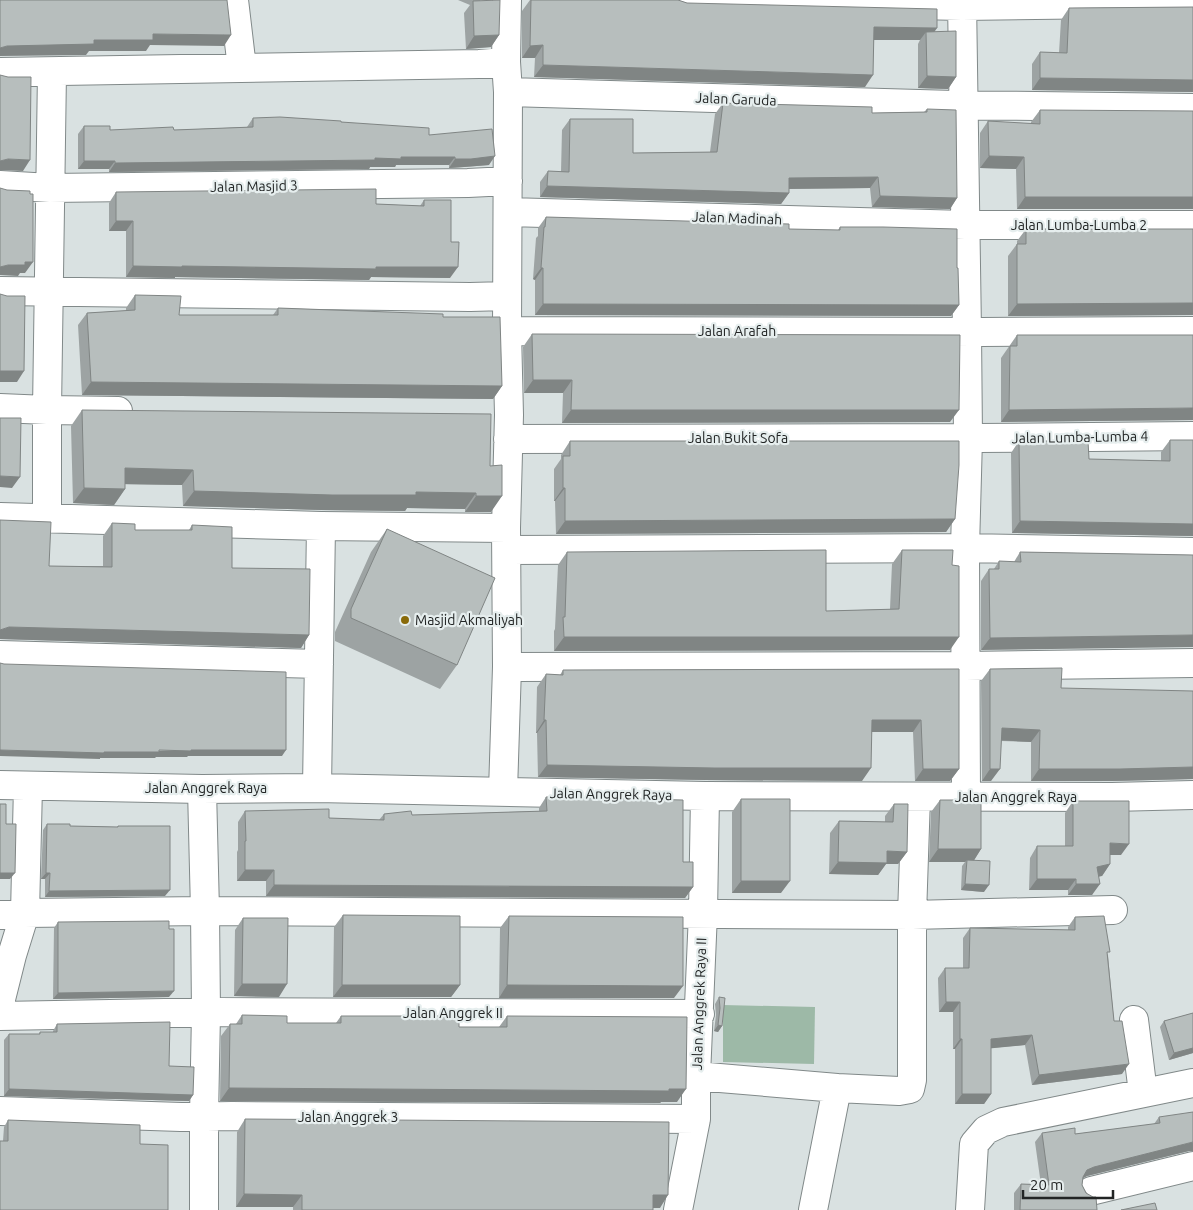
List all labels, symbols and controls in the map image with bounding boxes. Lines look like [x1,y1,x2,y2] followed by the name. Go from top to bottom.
[695,90,777,108] street label: Jalan Garuda
[210,177,298,195] street label: Jalan Masjid 3
[692,208,782,228] street label: Jalan Madinah
[1011,217,1147,233] street label: Jalan Lumba-Lumba 2
[698,323,776,339] street label: Jalan Arafah
[1012,428,1148,446] street label: Jalan Lumba-Lumba 4
[688,430,788,446] street label: Jalan Bukit Sofa
[415,612,523,628] place label: Masjid Akmaliyah
[399,614,411,626] marker: Masjid Akmaliyah
[145,780,267,796] street label: Jalan Anggrek Raya
[550,785,672,803] street label: Jalan Anggrek Raya
[955,789,1077,805] street label: Jalan Anggrek Raya
[689,937,709,1071] street label: Jalan Anggrek Raya II
[403,1005,503,1021] street label: Jalan Anggrek II
[298,1109,398,1125] street label: Jalan Anggrek 3
[1023,1168,1113,1200] scale bar
[1030,1176,1063,1193] text: 20 m

